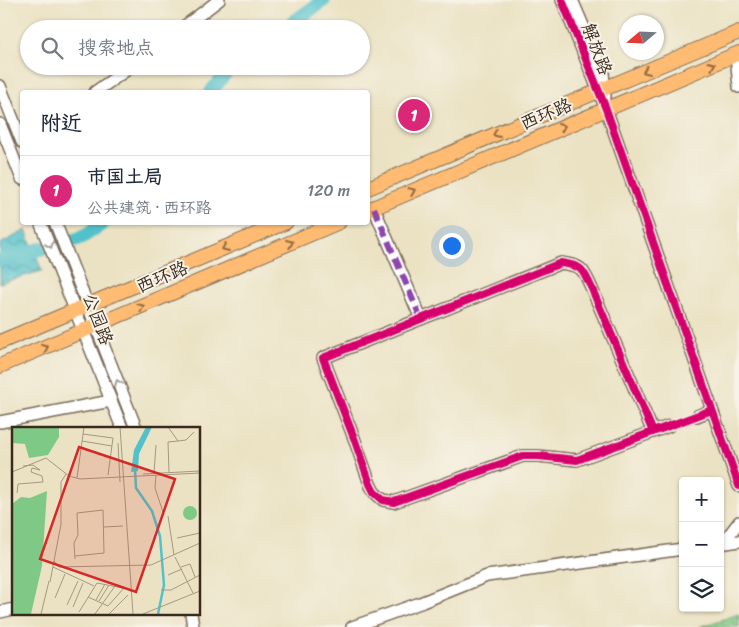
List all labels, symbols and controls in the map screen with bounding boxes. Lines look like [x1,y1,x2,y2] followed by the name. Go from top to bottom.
[619,15,664,60] north arrow
[572,18,622,80] street label: 解放路
[20,20,370,75] search box
[78,31,154,64] text: 搜索地点
[38,34,66,62] icon: search
[707,61,716,71] one-way arrow
[642,65,651,75] one-way arrow
[515,89,577,139] street label: 西环路
[398,96,430,134] pin: 1
[40,104,82,142] text: 附近
[557,123,566,134] one-way arrow
[492,128,501,139] one-way arrow
[87,160,163,193] text: 市国土局
[53,176,59,205] text: 1
[307,176,350,205] text: 120 m
[407,187,416,198] one-way arrow
[87,193,212,222] text: 公共建筑 · 西环路
[439,233,465,259] your location
[285,239,294,250] one-way arrow
[43,240,54,249] one-way arrow
[221,242,230,253] one-way arrow
[131,252,193,302] street label: 西环路
[73,288,123,350] street label: 公园路
[136,303,145,313] one-way arrow
[40,343,49,354] one-way arrow
[114,379,124,388] one-way arrow
[12,427,200,614] inset map
[679,477,724,612] map controls
[679,477,724,522] button: +
[679,522,724,567] button: −
[679,567,724,612] button: layers

